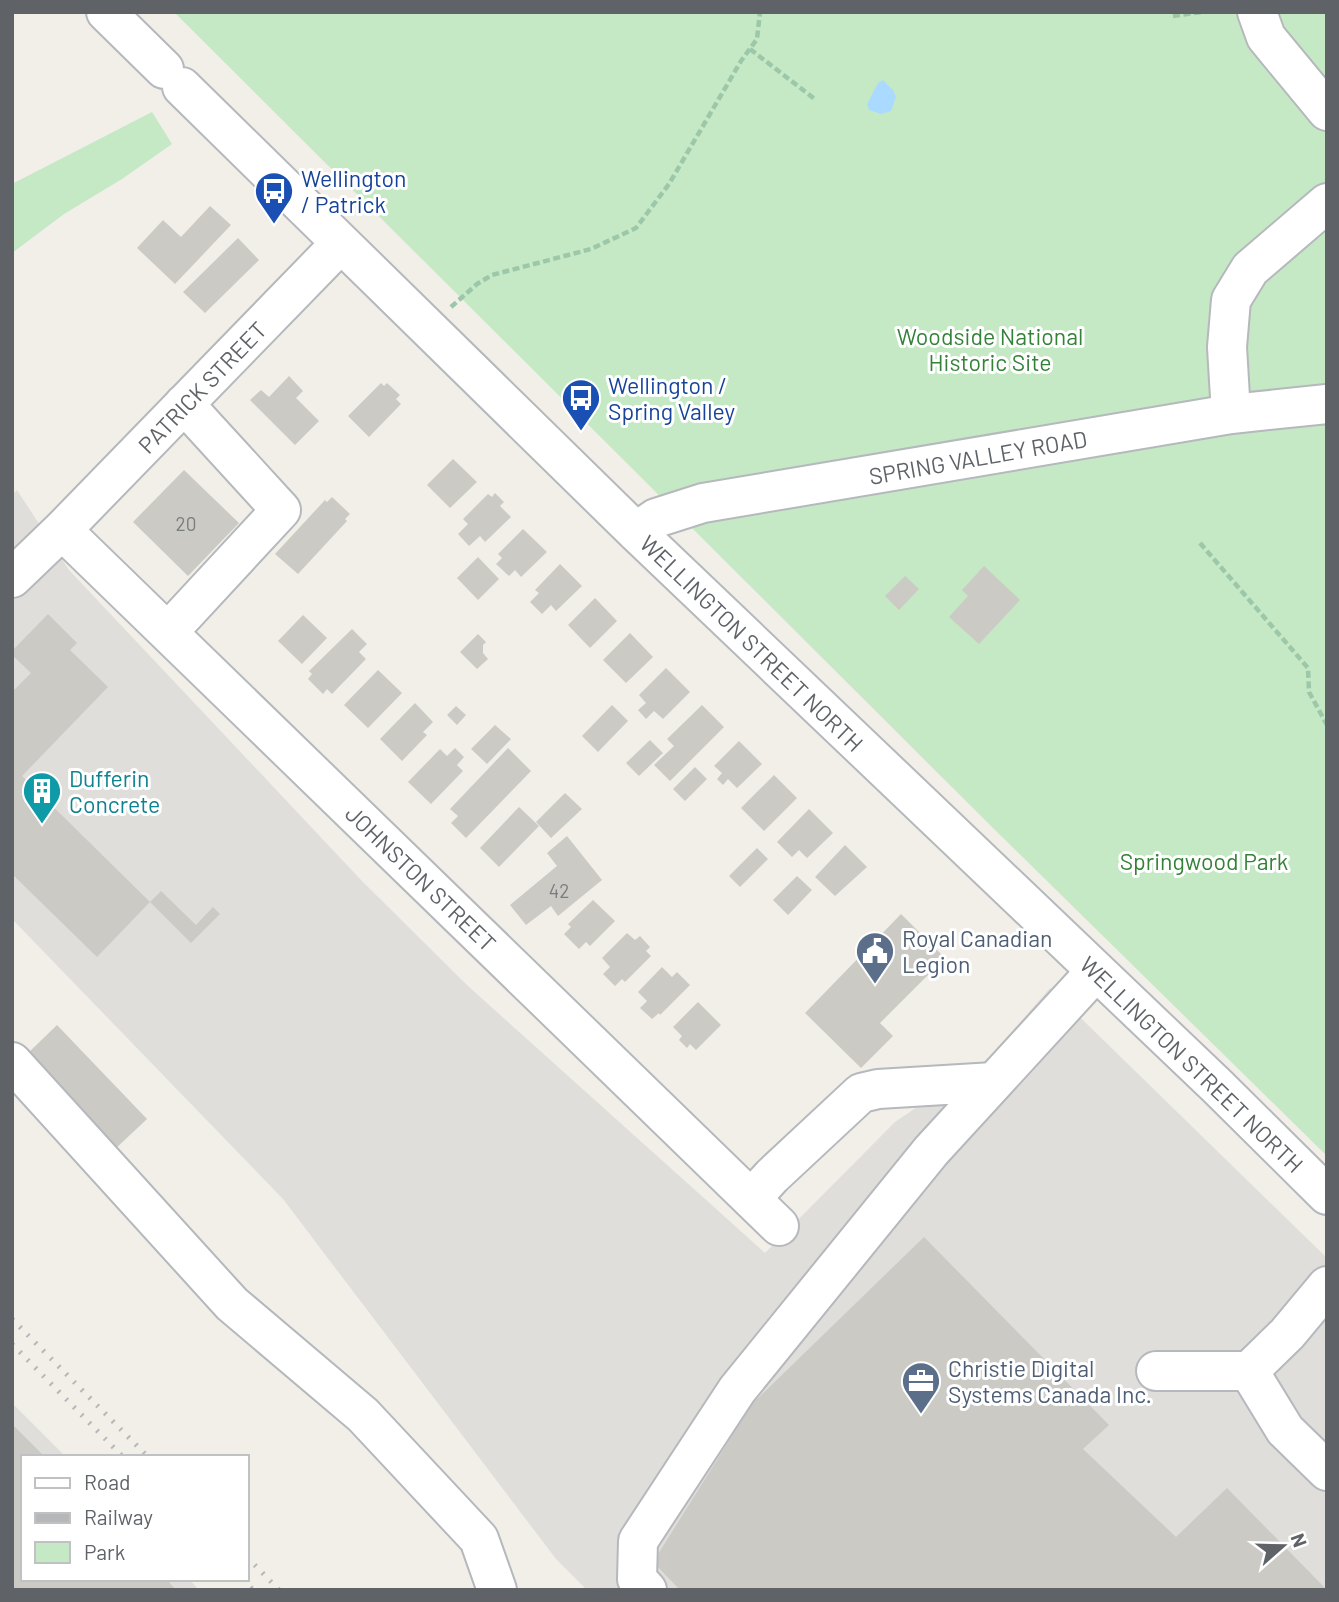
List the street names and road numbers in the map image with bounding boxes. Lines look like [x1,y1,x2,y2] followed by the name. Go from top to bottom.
[132,315,272,459] street label: PATRICK STREET
[867,424,1089,490] street label: SPRING VALLEY ROAD
[635,529,869,757] street label: WELLINGTON STREET NORTH
[340,799,502,957] street label: JOHNSTON STREET
[1075,950,1309,1178] street label: WELLINGTON STREET NORTH

